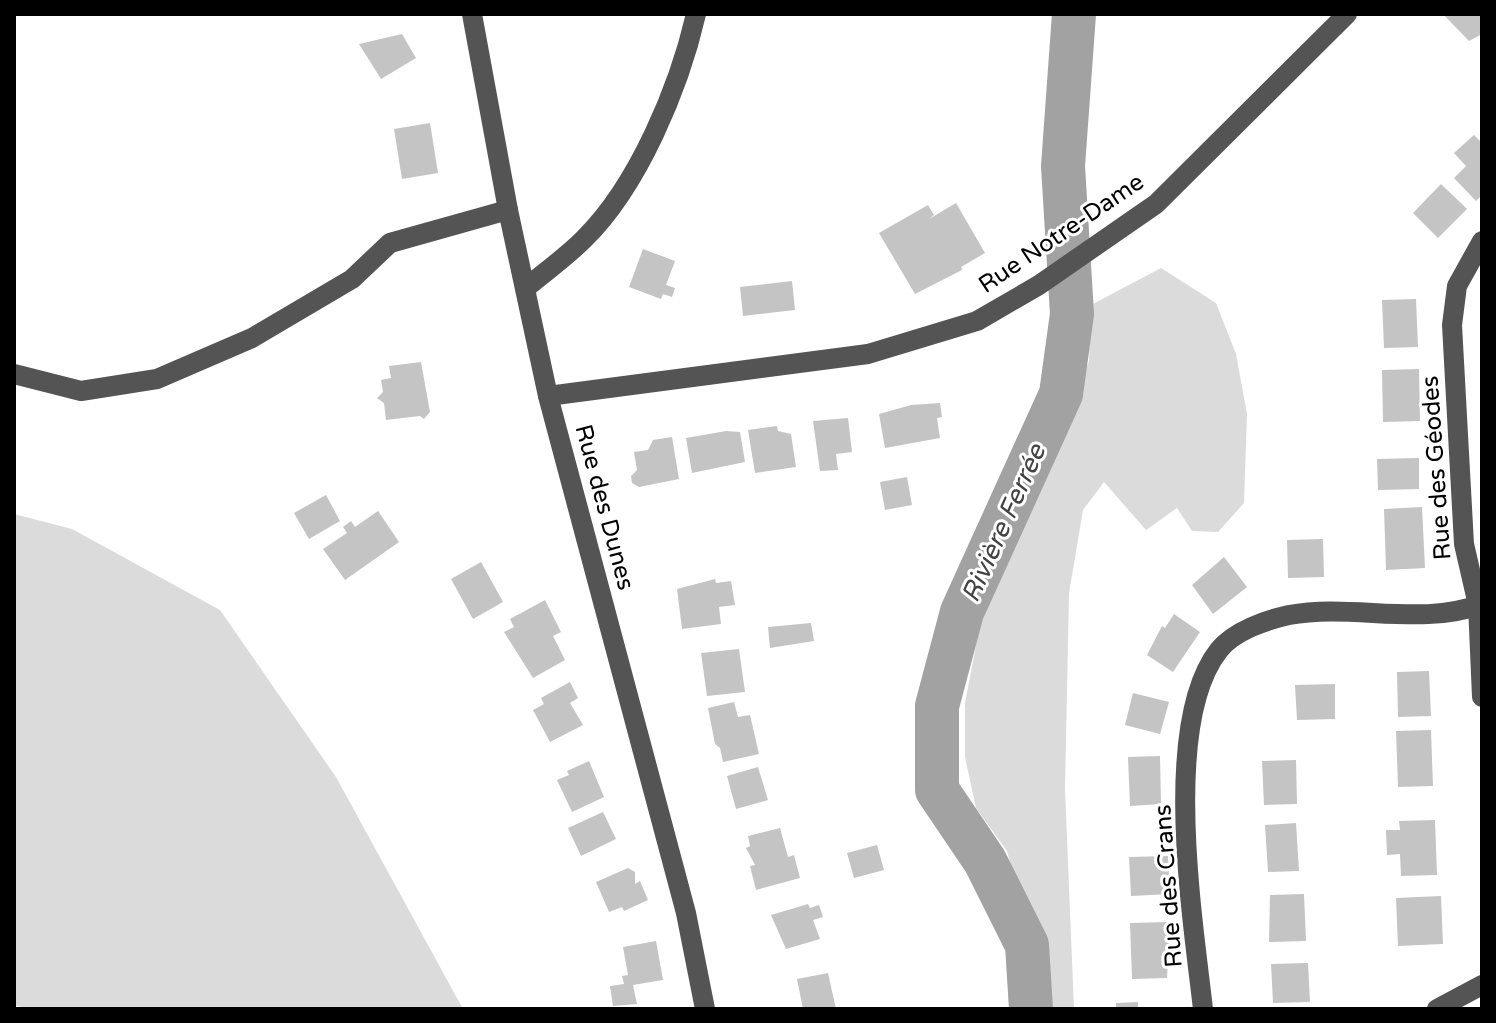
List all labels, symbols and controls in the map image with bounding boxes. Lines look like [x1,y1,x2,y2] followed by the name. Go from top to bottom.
[973,167,1149,299] street label: Rue Notre-Dame
[1416,375,1457,561] street label: Rue des Géodes
[568,421,641,593] street label: Rue des Dunes
[955,438,1053,607] water label: Rivière Ferrée
[1148,803,1189,968] street label: Rue des Crans

